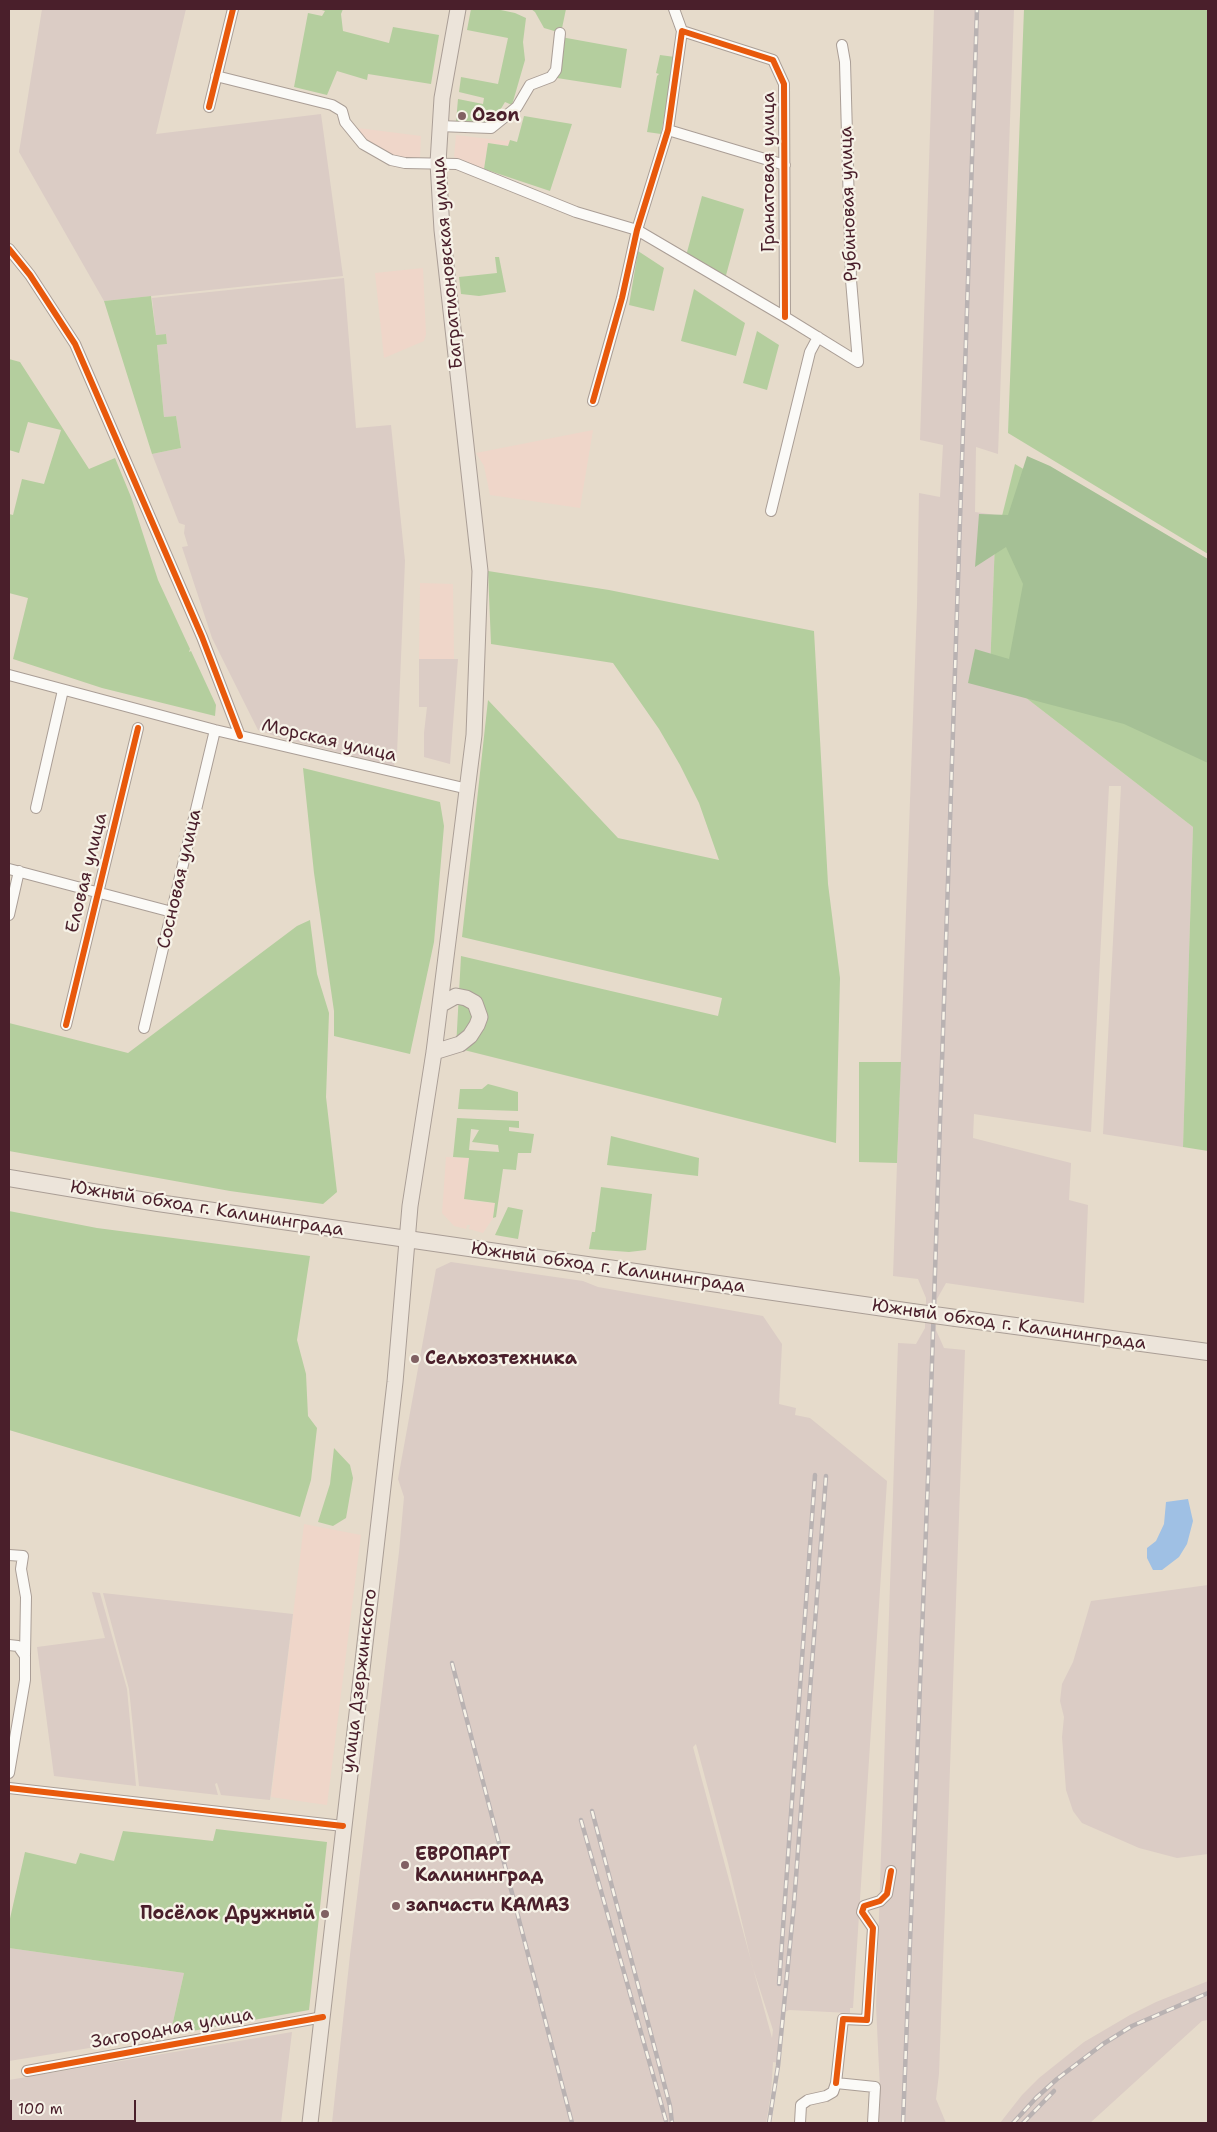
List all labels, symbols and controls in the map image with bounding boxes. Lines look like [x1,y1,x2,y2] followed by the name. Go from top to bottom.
[758,92,780,252] street label: Гранатовая улица
[472,105,519,127] place label: Ozon
[456,110,468,122] marker: Ozon
[835,126,863,282] street label: Рубиновая улица
[428,156,468,370] street label: Багратионовская улица
[259,715,399,767] street label: Морская улица
[153,807,207,951] street label: Сосновая улица
[62,811,112,935] street label: Еловая улица
[69,1177,345,1241] street label: Южный обход г. Калининграда
[470,1238,746,1298] street label: Южный обход г. Калининграда
[871,1295,1147,1355] street label: Южный обход г. Калининграда
[425,1348,577,1370] place label: Сельхозтехника
[409,1353,421,1365] marker: Сельхозтехника
[338,1588,382,1774] street label: улица Дзержинского
[415,1844,543,1886] place label: ЕВРОПАРТ Калининград
[399,1859,411,1871] marker: ЕВРОПАРТ Калининград
[406,1895,569,1917] place label: запчасти КАМАЗ
[390,1900,402,1912] marker: запчасти КАМАЗ
[140,1903,315,1925] place label: Посёлок Дружный
[319,1908,331,1920] marker: Посёлок Дружный
[90,2004,254,2054] street label: Загородная улица
[12,2090,139,2122] scale bar
[18,2099,63,2119] text: 100 m

